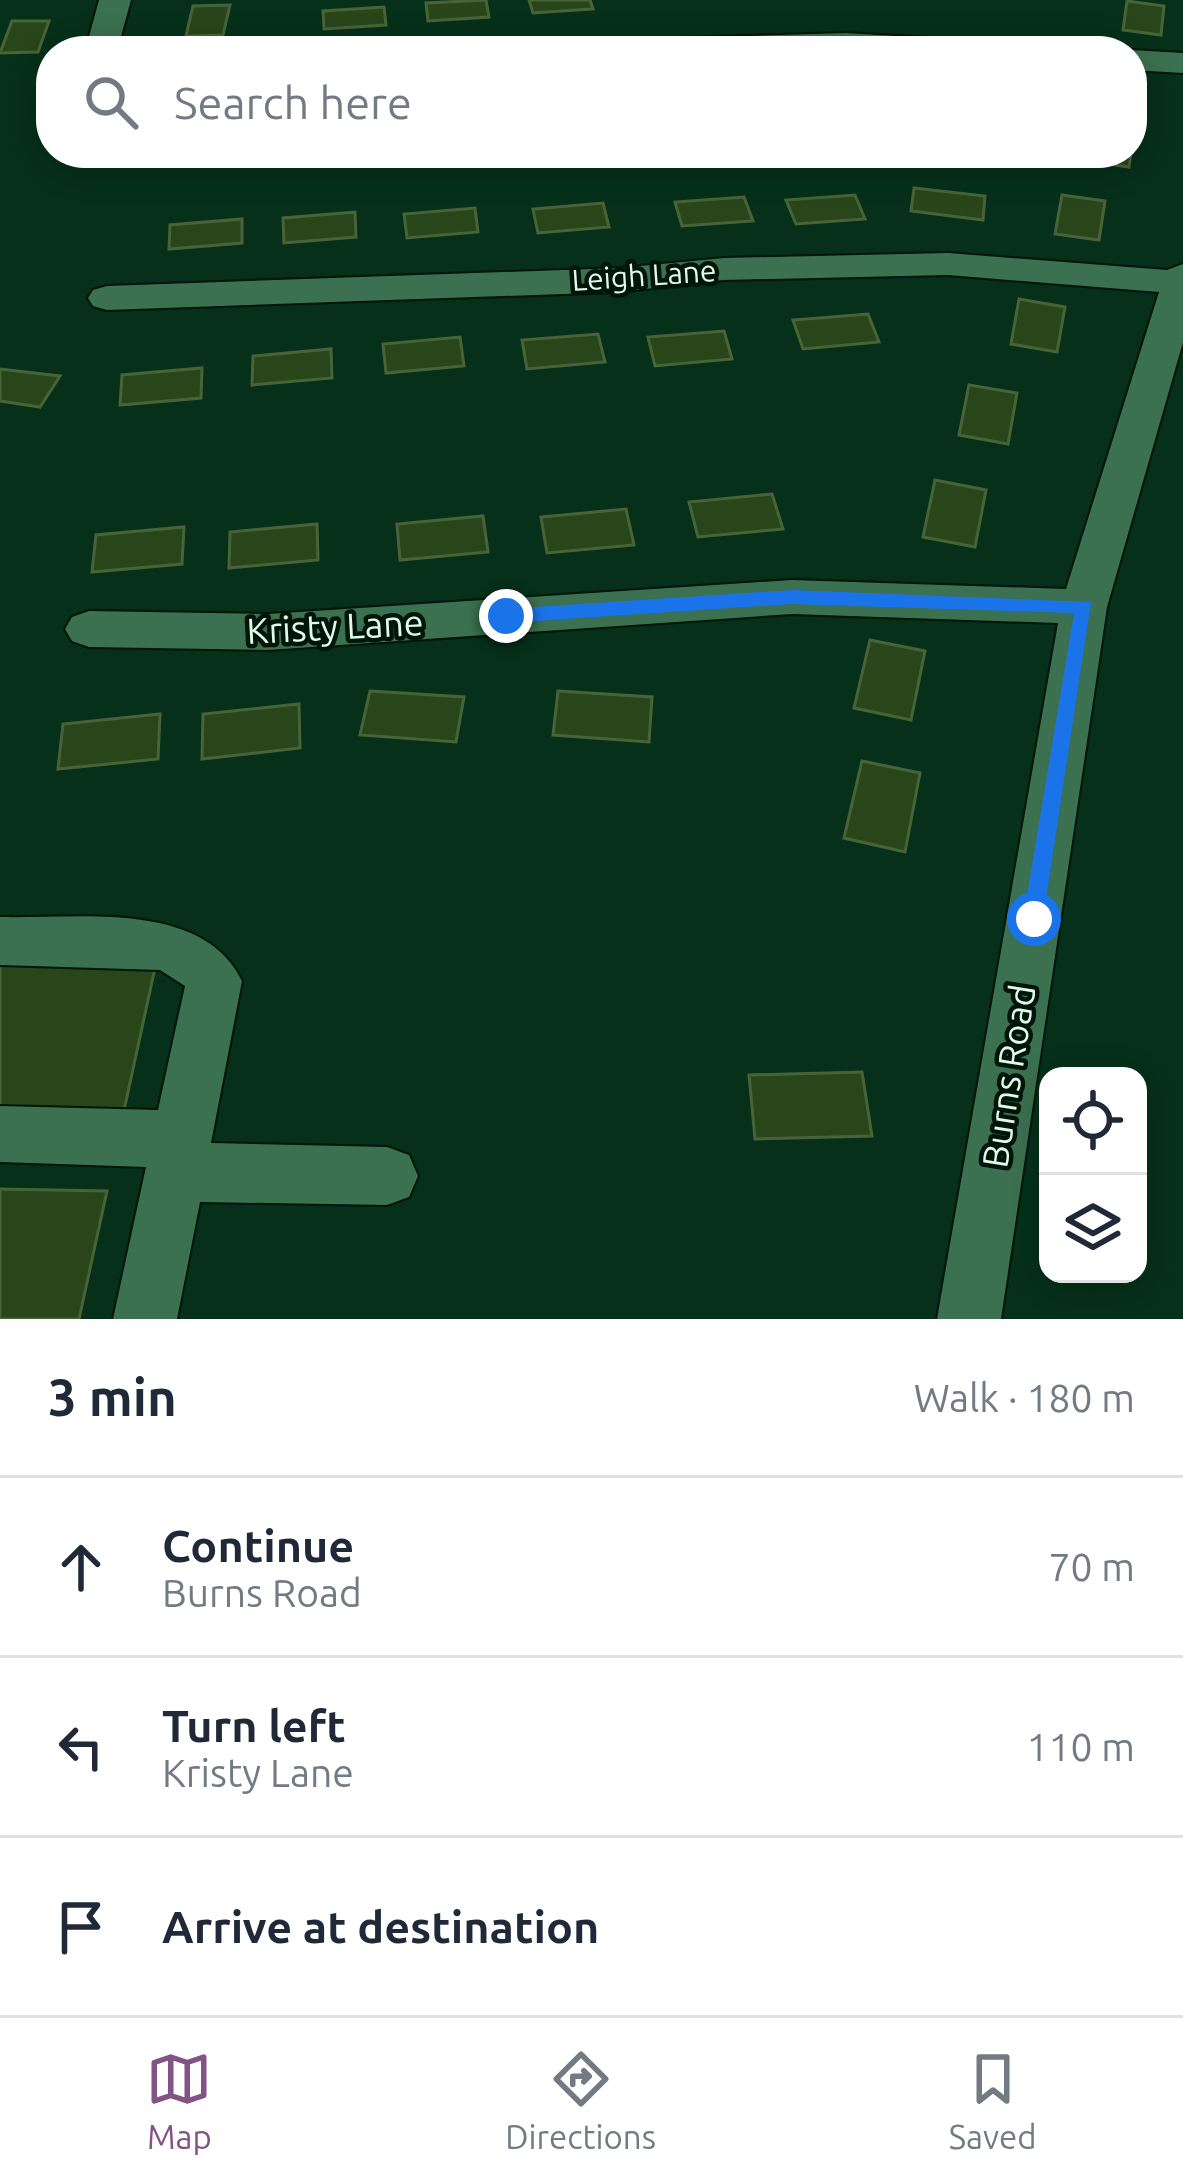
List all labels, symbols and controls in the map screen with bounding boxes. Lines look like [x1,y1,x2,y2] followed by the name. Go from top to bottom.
[36,36,1147,168] search box
[78,69,144,135] icon: search
[174,77,412,128] text: Search here
[571,253,717,297] street label: Leigh Lane
[479,589,533,643] route end
[246,601,424,651] street label: Kristy Lane
[1007,892,1061,946] route start
[973,982,1043,1170] street label: Burns Road
[1039,1067,1147,1283] map controls
[1039,1067,1147,1175] button: locate
[1039,1175,1147,1283] button: layers
[48,1368,177,1426] text: 3 min
[914,1376,1135,1419] text: Walk · 180 m
[162,1520,354,1571] text: Continue
[48,1534,114,1600] icon: ahead
[1048,1545,1135,1588] text: 70 m
[162,1571,362,1614] text: Burns Road
[162,1700,346,1751] text: Turn left
[48,1714,114,1780] icon: left
[1026,1725,1135,1768] text: 110 m
[162,1751,354,1794] text: Kristy Lane
[48,1894,114,1960] icon: arrive
[162,1901,599,1952] text: Arrive at destination
[146,2046,212,2155] tab: Map
[505,2046,656,2155] tab: Directions
[949,2046,1037,2155] tab: Saved

